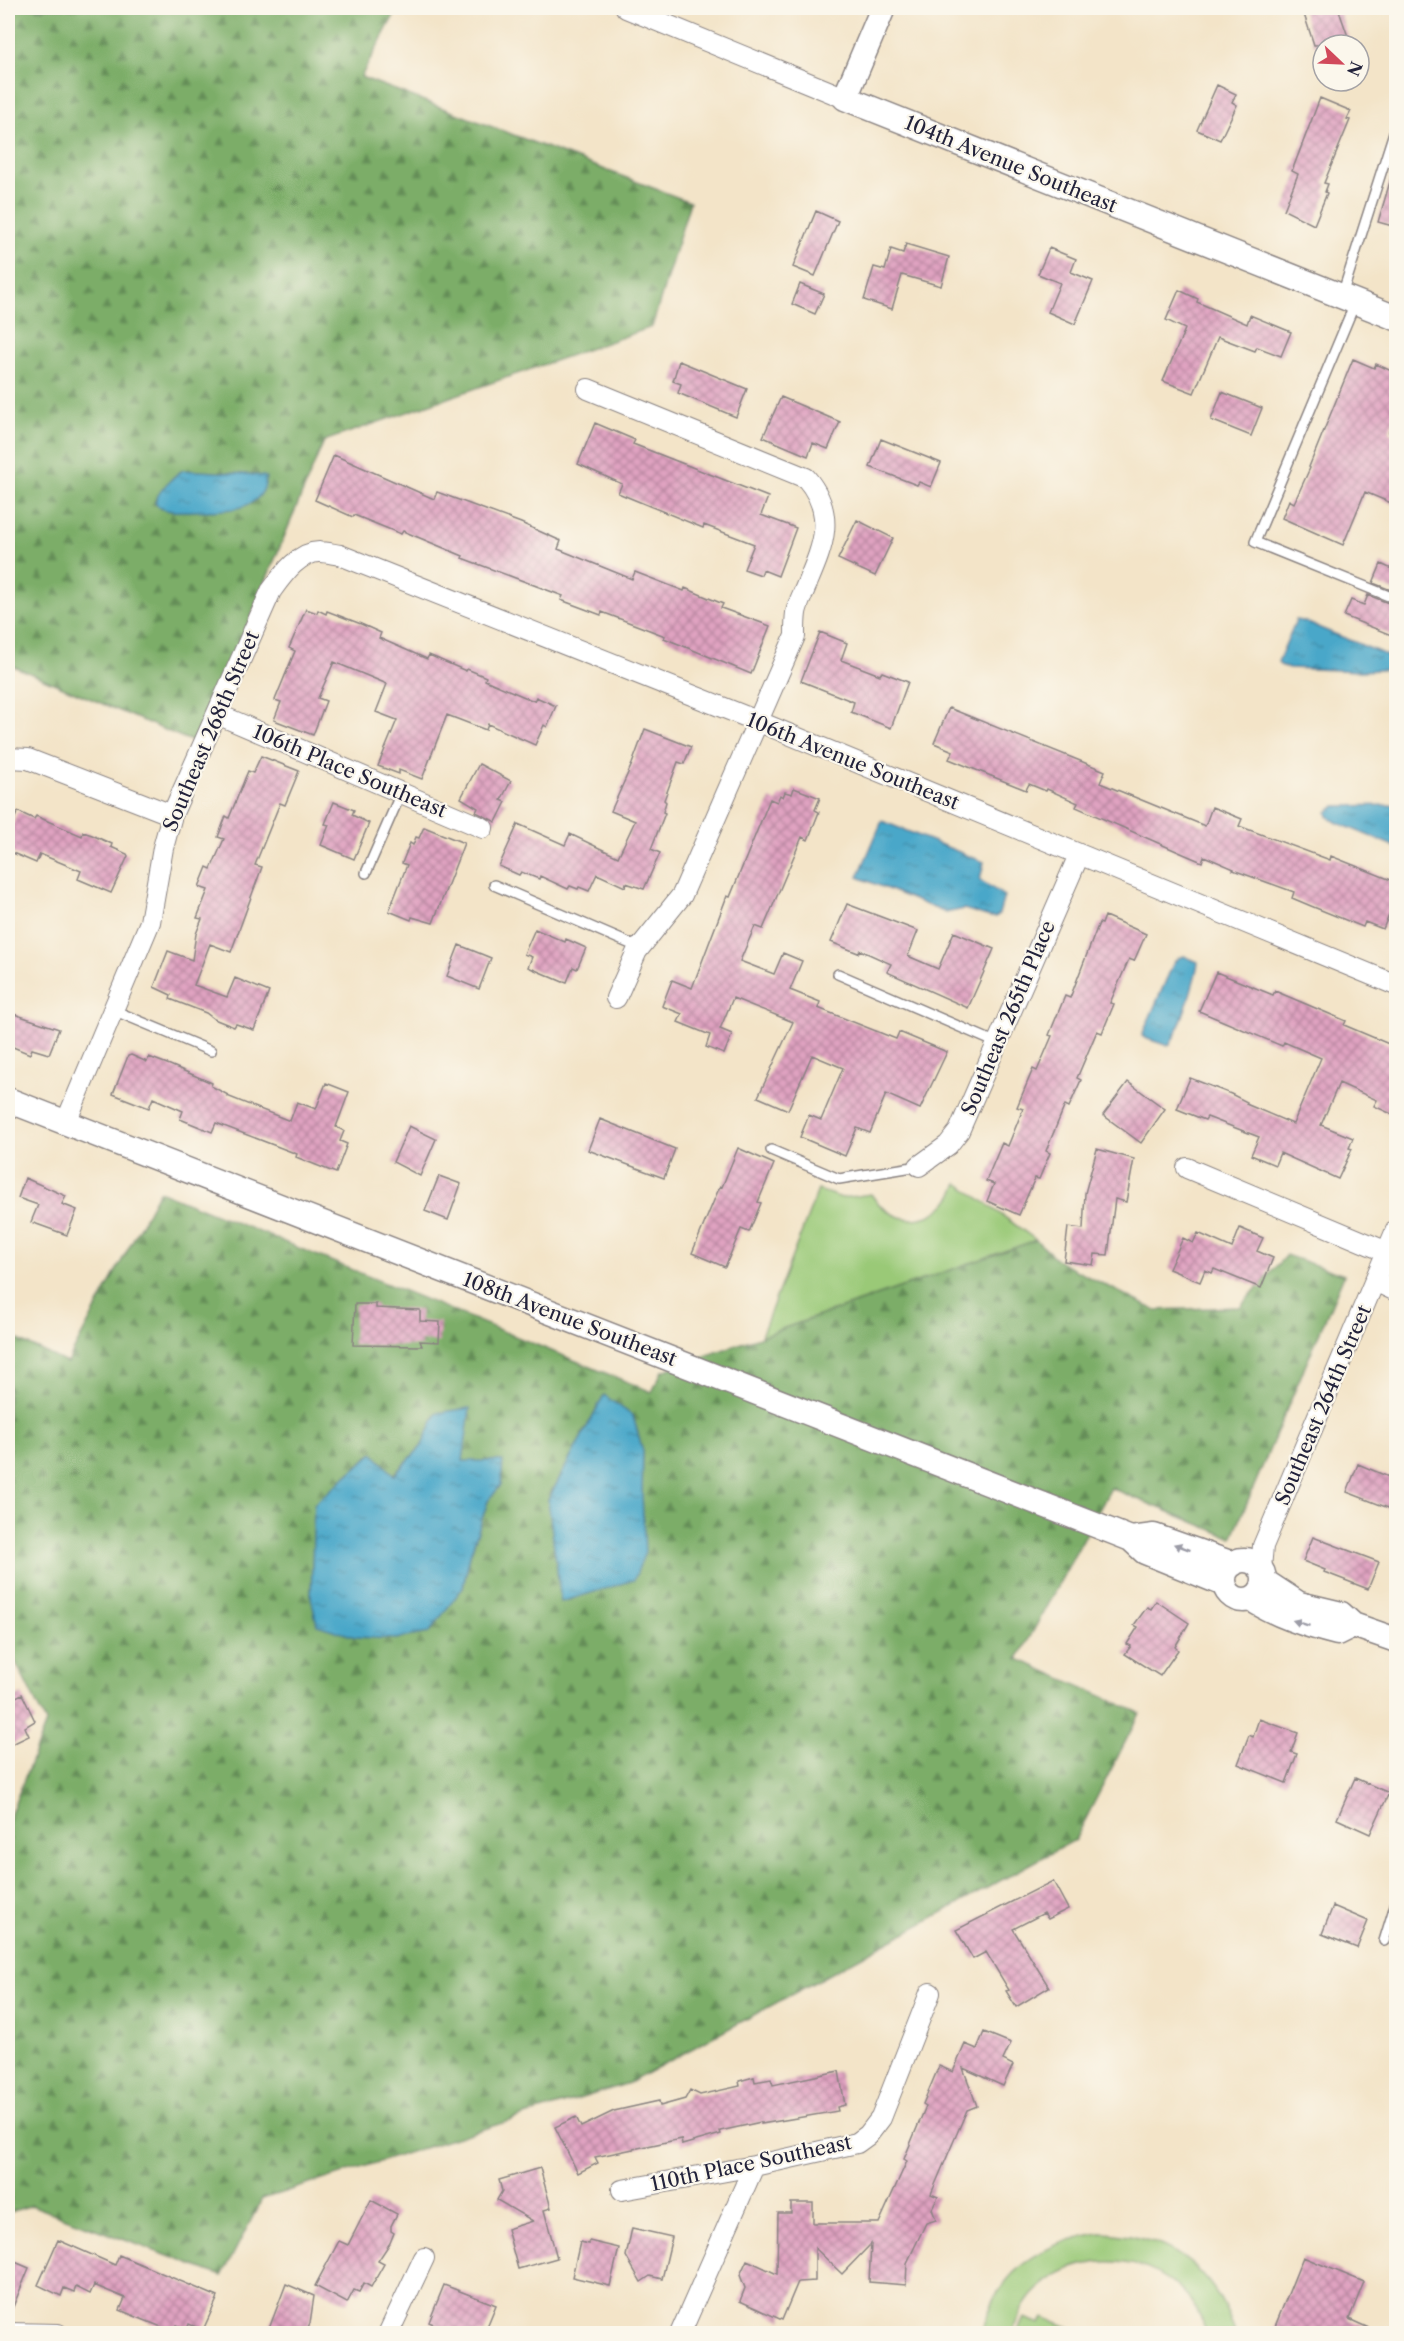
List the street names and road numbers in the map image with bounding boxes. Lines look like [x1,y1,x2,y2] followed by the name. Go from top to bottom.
[901,110,1121,218] street label: 104th Avenue Southeast
[158,627,264,835] street label: Southeast 268th Street
[743,707,963,815] street label: 106th Avenue Southeast
[250,719,450,823] street label: 106th Place Southeast
[956,917,1060,1119] street label: Southeast 265th Place
[460,1267,680,1371] street label: 108th Avenue Southeast
[1270,1301,1376,1509] street label: Southeast 264th Street
[648,2130,854,2196] street label: 110th Place Southeast

